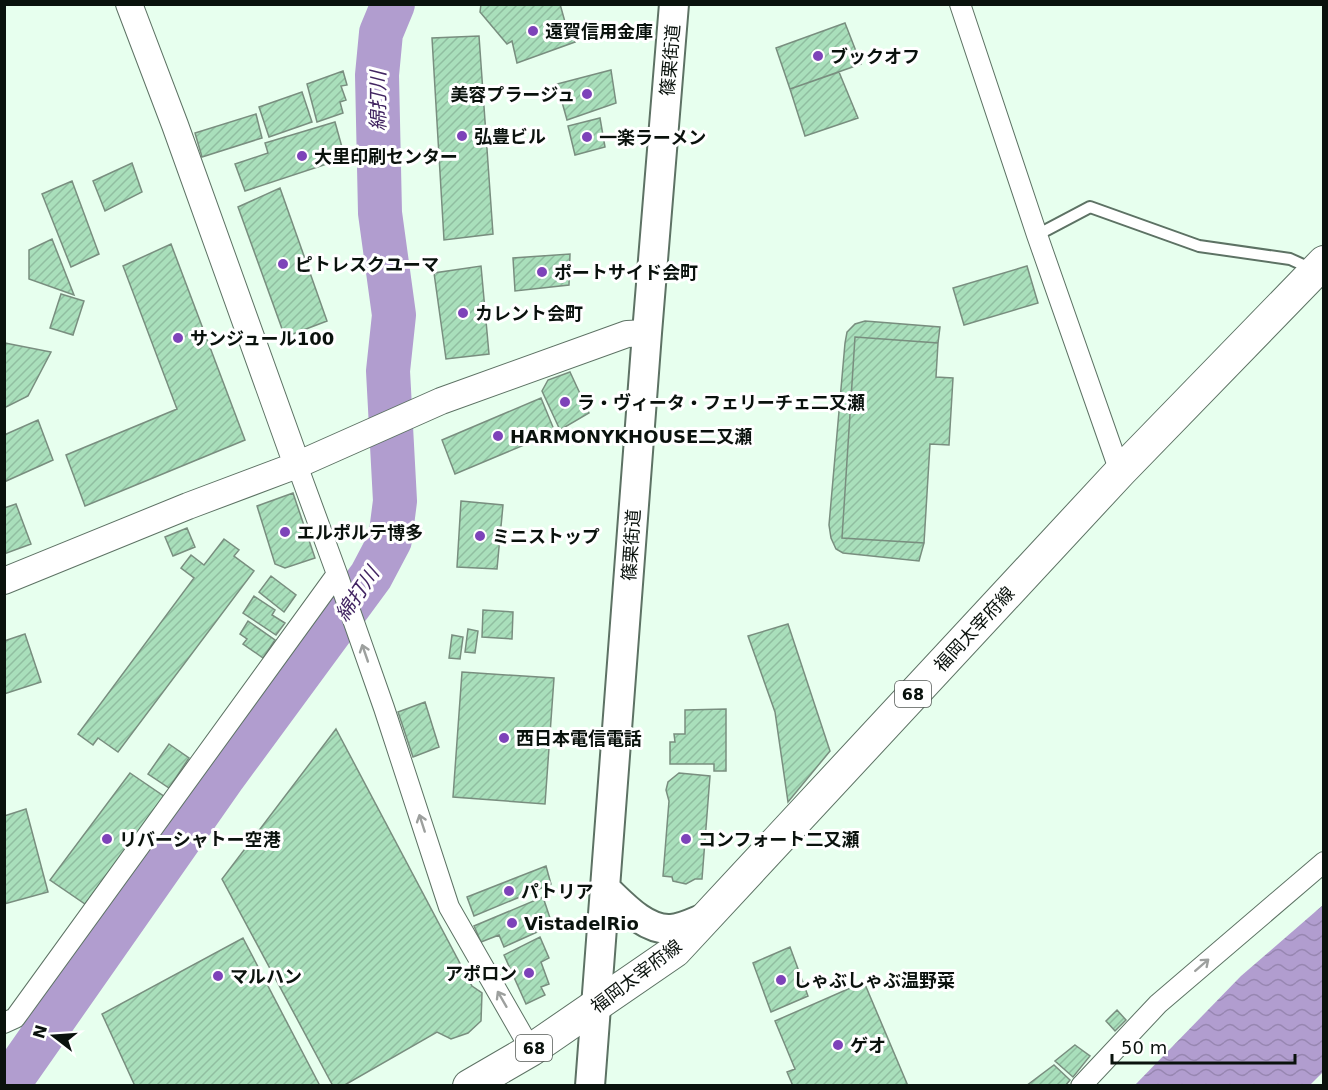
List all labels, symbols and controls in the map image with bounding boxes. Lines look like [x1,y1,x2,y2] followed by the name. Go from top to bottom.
[545,21,653,42] place label: 遠賀信用金庫
[656,23,684,97] street label: 篠栗街道
[526,24,540,38] marker: 遠賀信用金庫
[830,46,920,67] place label: ブックオフ
[811,49,825,63] marker: ブックオフ
[366,69,390,131] water label: 綿打川
[451,84,575,105] place label: 美容プラージュ
[580,87,594,101] marker: 美容プラージュ
[474,126,546,147] place label: 弘豊ビル
[599,127,706,148] place label: 一楽ラーメン
[455,129,469,143] marker: 弘豊ビル
[580,130,594,144] marker: 一楽ラーメン
[314,146,458,167] place label: 大里印刷センター
[295,149,309,163] marker: 大里印刷センター
[295,254,439,275] place label: ピトレスクユーマ
[276,257,290,271] marker: ピトレスクユーマ
[554,262,698,283] place label: ポートサイド会町
[535,265,549,279] marker: ポートサイド会町
[475,303,583,324] place label: カレント会町
[456,306,470,320] marker: カレント会町
[190,328,334,349] place label: サンジュール100
[171,331,185,345] marker: サンジュール100
[577,392,865,413] place label: ラ・ヴィータ・フェリーチェ二又瀬
[558,395,572,409] marker: ラ・ヴィータ・フェリーチェ二又瀬
[510,426,752,447] place label: HARMONYKHOUSE二又瀬
[491,429,505,443] marker: HARMONYKHOUSE二又瀬
[618,508,644,582] street label: 篠栗街道
[297,522,423,543] place label: エルポルテ博多
[278,525,292,539] marker: エルポルテ博多
[492,526,600,547] place label: ミニストップ
[473,529,487,543] marker: ミニストップ
[330,561,385,626] water label: 綿打川
[929,582,1019,676] street label: 福岡太宰府線
[358,644,369,663] one-way arrow
[895,681,931,707] road number: 68
[516,728,642,749] place label: 西日本電信電話
[497,731,511,745] marker: 西日本電信電話
[415,814,426,833] one-way arrow
[119,829,281,850] place label: リバーシャトー空港
[698,829,859,850] place label: コンフォート二又瀬
[100,832,114,846] marker: リバーシャトー空港
[679,832,693,846] marker: コンフォート二又瀬
[521,881,594,902] place label: パトリア
[502,884,516,898] marker: パトリア
[524,913,639,934] place label: VistadelRio
[505,916,519,930] marker: VistadelRio
[587,935,685,1017] street label: 福岡太宰府線
[1194,958,1209,972] one-way arrow
[445,963,517,984] place label: アポロン
[230,966,302,987] place label: マルハン
[522,966,536,980] marker: アポロン
[211,969,225,983] marker: マルハン
[793,970,955,991] place label: しゃぶしゃぶ温野菜
[774,973,788,987] marker: しゃぶしゃぶ温野菜
[496,991,508,1008] one-way arrow
[24,1006,84,1066] north arrow
[29,1023,51,1041] text: N
[1112,1027,1295,1065] scale bar
[516,1035,552,1061] road number: 68
[850,1035,886,1056] place label: ゲオ
[1121,1037,1167,1058] text: 50 m
[831,1038,845,1052] marker: ゲオ

